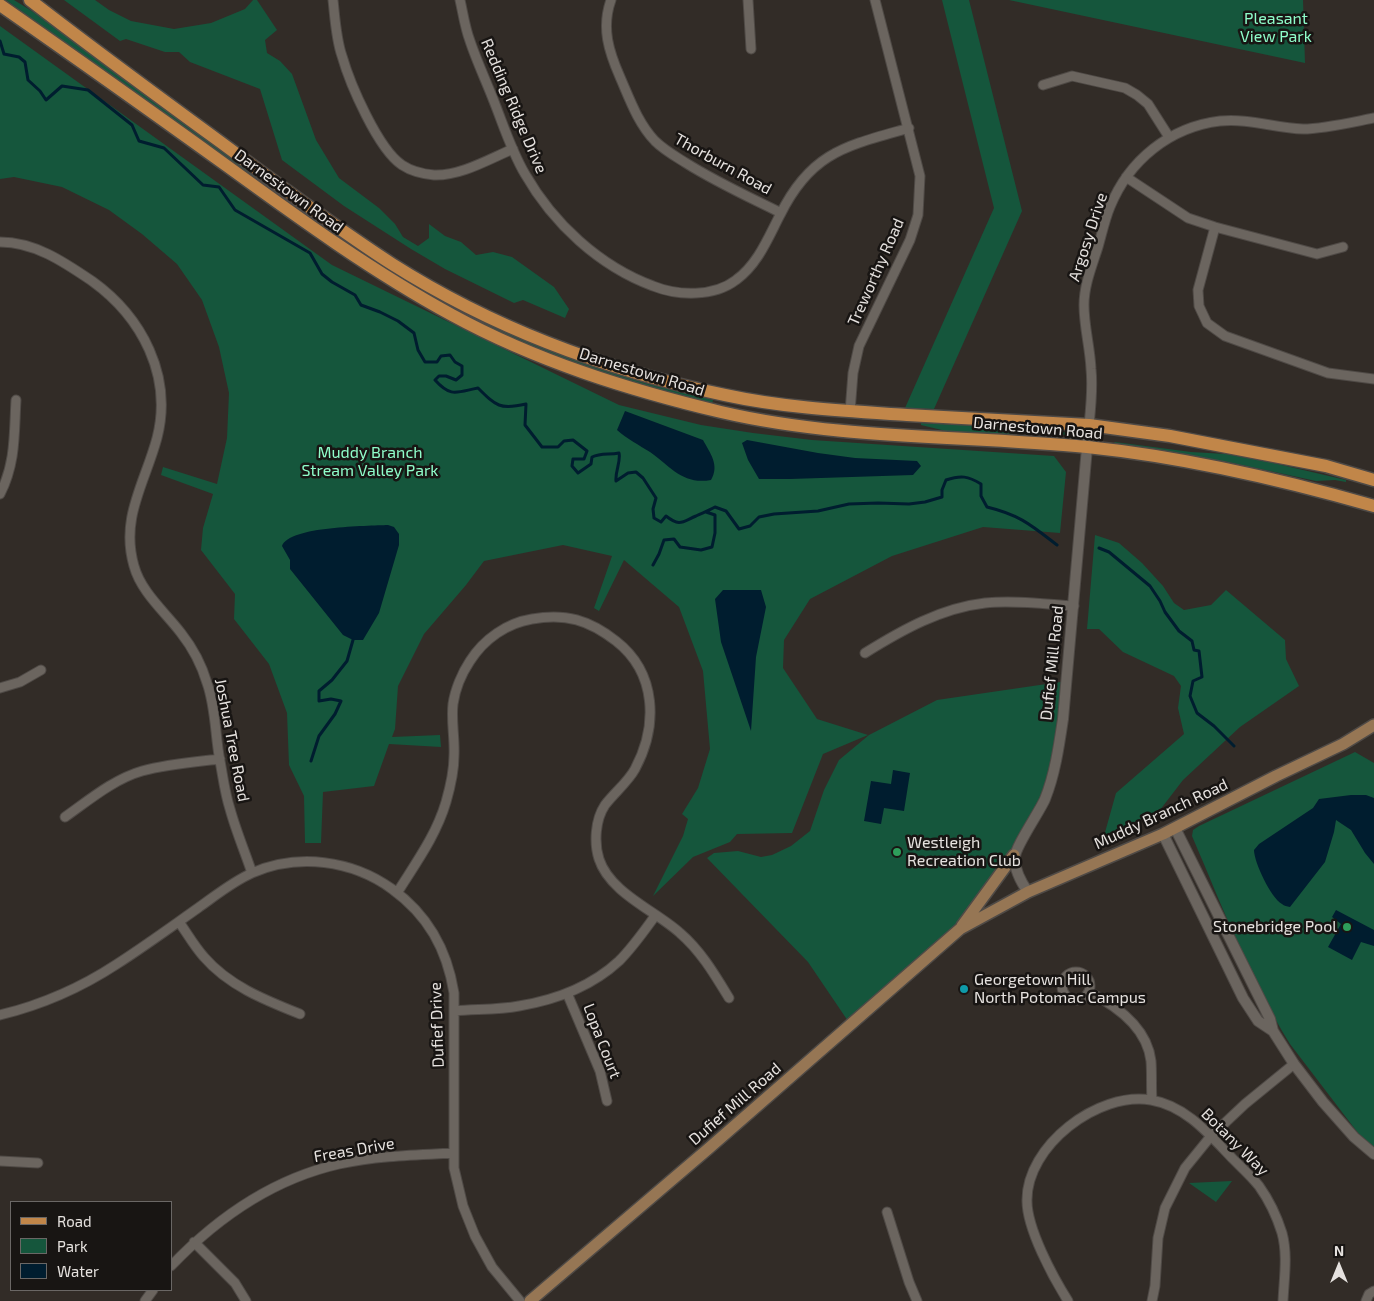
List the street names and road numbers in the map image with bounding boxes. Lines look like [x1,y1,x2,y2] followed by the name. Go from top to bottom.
[477,36,551,176] street label: Redding Ridge Drive
[671,129,775,199] street label: Thorburn Road
[231,145,347,237] street label: Darnestown Road
[1065,190,1111,284] street label: Argosy Drive
[844,215,908,329] street label: Treworthy Road
[577,344,707,400] street label: Darnestown Road
[972,413,1104,443] street label: Darnestown Road
[1036,605,1068,721] street label: Dufief Mill Road
[211,677,253,803] street label: Joshua Tree Road
[1091,775,1231,853] street label: Muddy Branch Road
[426,982,448,1068] street label: Dufief Drive
[579,1001,625,1081] street label: Lopa Court
[685,1059,785,1149] street label: Dufief Mill Road
[1197,1104,1273,1180] street label: Botany Way
[312,1133,396,1167] street label: Freas Drive

